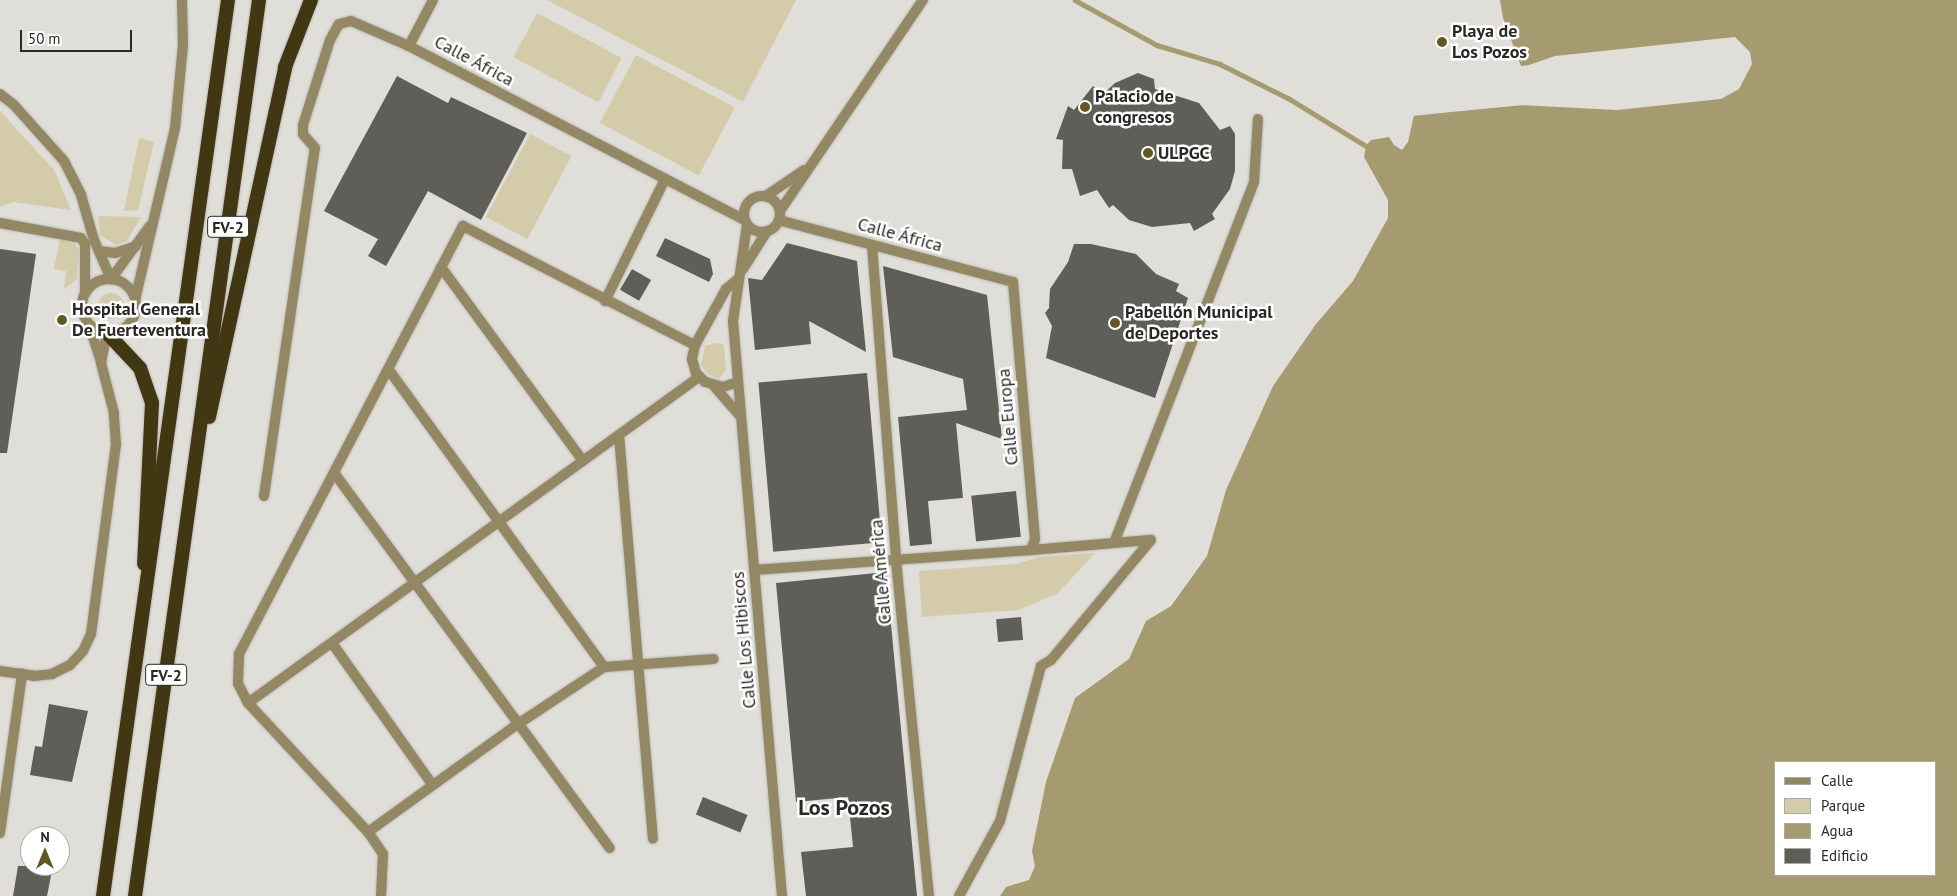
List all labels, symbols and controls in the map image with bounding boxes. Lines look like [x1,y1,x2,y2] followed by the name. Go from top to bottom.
[22,20,135,52] scale bar
[1452,21,1527,64] place label: Playa de Los Pozos
[28,29,61,48] text: 50 m
[430,31,518,91] street label: Calle África
[1436,36,1448,48] marker: Playa de Los Pozos
[1095,86,1174,128] place label: Palacio de congresos
[1079,101,1091,113] marker: Palacio de congresos
[1158,142,1210,164] place label: ULPGC
[1142,147,1154,159] marker: ULPGC
[207,213,249,240] road number: FV-2
[855,213,945,257] street label: Calle África
[72,299,206,342] place label: Hospital General De Fuerteventura
[1125,302,1272,344] place label: Pabellón Municipal de Deportes
[56,314,68,326] marker: Hospital General De Fuerteventura
[1109,317,1121,329] marker: Pabellón Municipal de Deportes
[993,368,1023,466] street label: Calle Europa
[866,518,896,626] street label: Calle América
[727,571,761,709] street label: Calle Los Hibiscos
[145,662,187,688] road number: FV-2
[1774,761,1937,876] legend
[1821,771,1853,790] text: Calle
[798,795,890,821] district label: Los Pozos
[1821,796,1865,815] text: Parque
[1821,821,1853,840] text: Agua
[20,826,70,876] north arrow
[40,828,50,846] text: N
[1821,846,1868,865] text: Edificio

